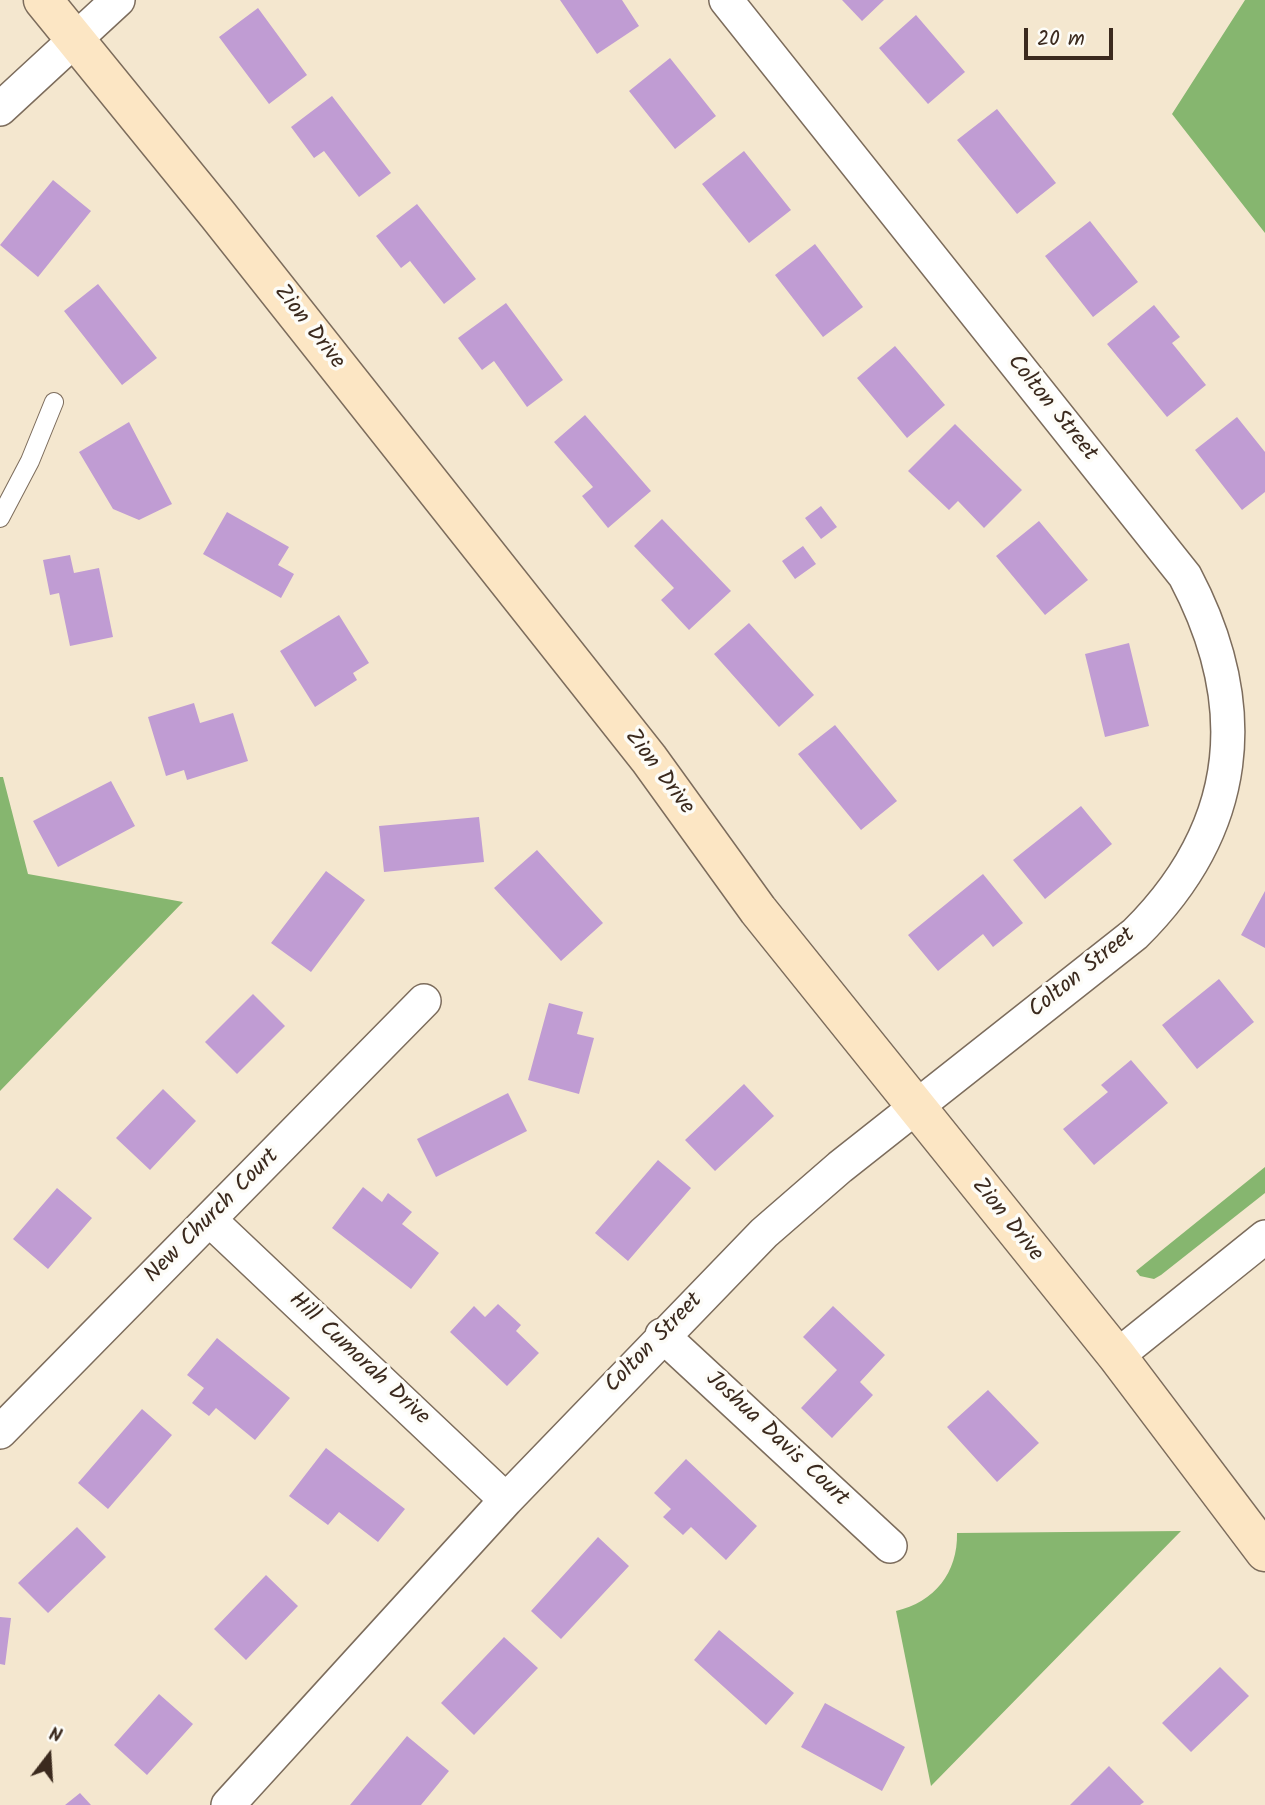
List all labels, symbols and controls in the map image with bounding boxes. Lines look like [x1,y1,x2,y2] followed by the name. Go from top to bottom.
[1027,14,1116,58] scale bar
[1037,23,1085,56] text: 20 m
[266,280,350,376] street label: Zion Drive
[1000,350,1102,468] street label: Colton Street
[617,725,699,821] street label: Zion Drive
[1024,923,1142,1025] street label: Colton Street
[140,1144,286,1290] street label: New Church Court
[964,1174,1048,1268] street label: Zion Drive
[282,1288,434,1432] street label: Hill Cumorah Drive
[600,1288,710,1400] street label: Colton Street
[699,1366,853,1514] street label: Joshua Davis Court
[45,1720,65,1752] text: N
[14,1721,84,1791] north arrow

